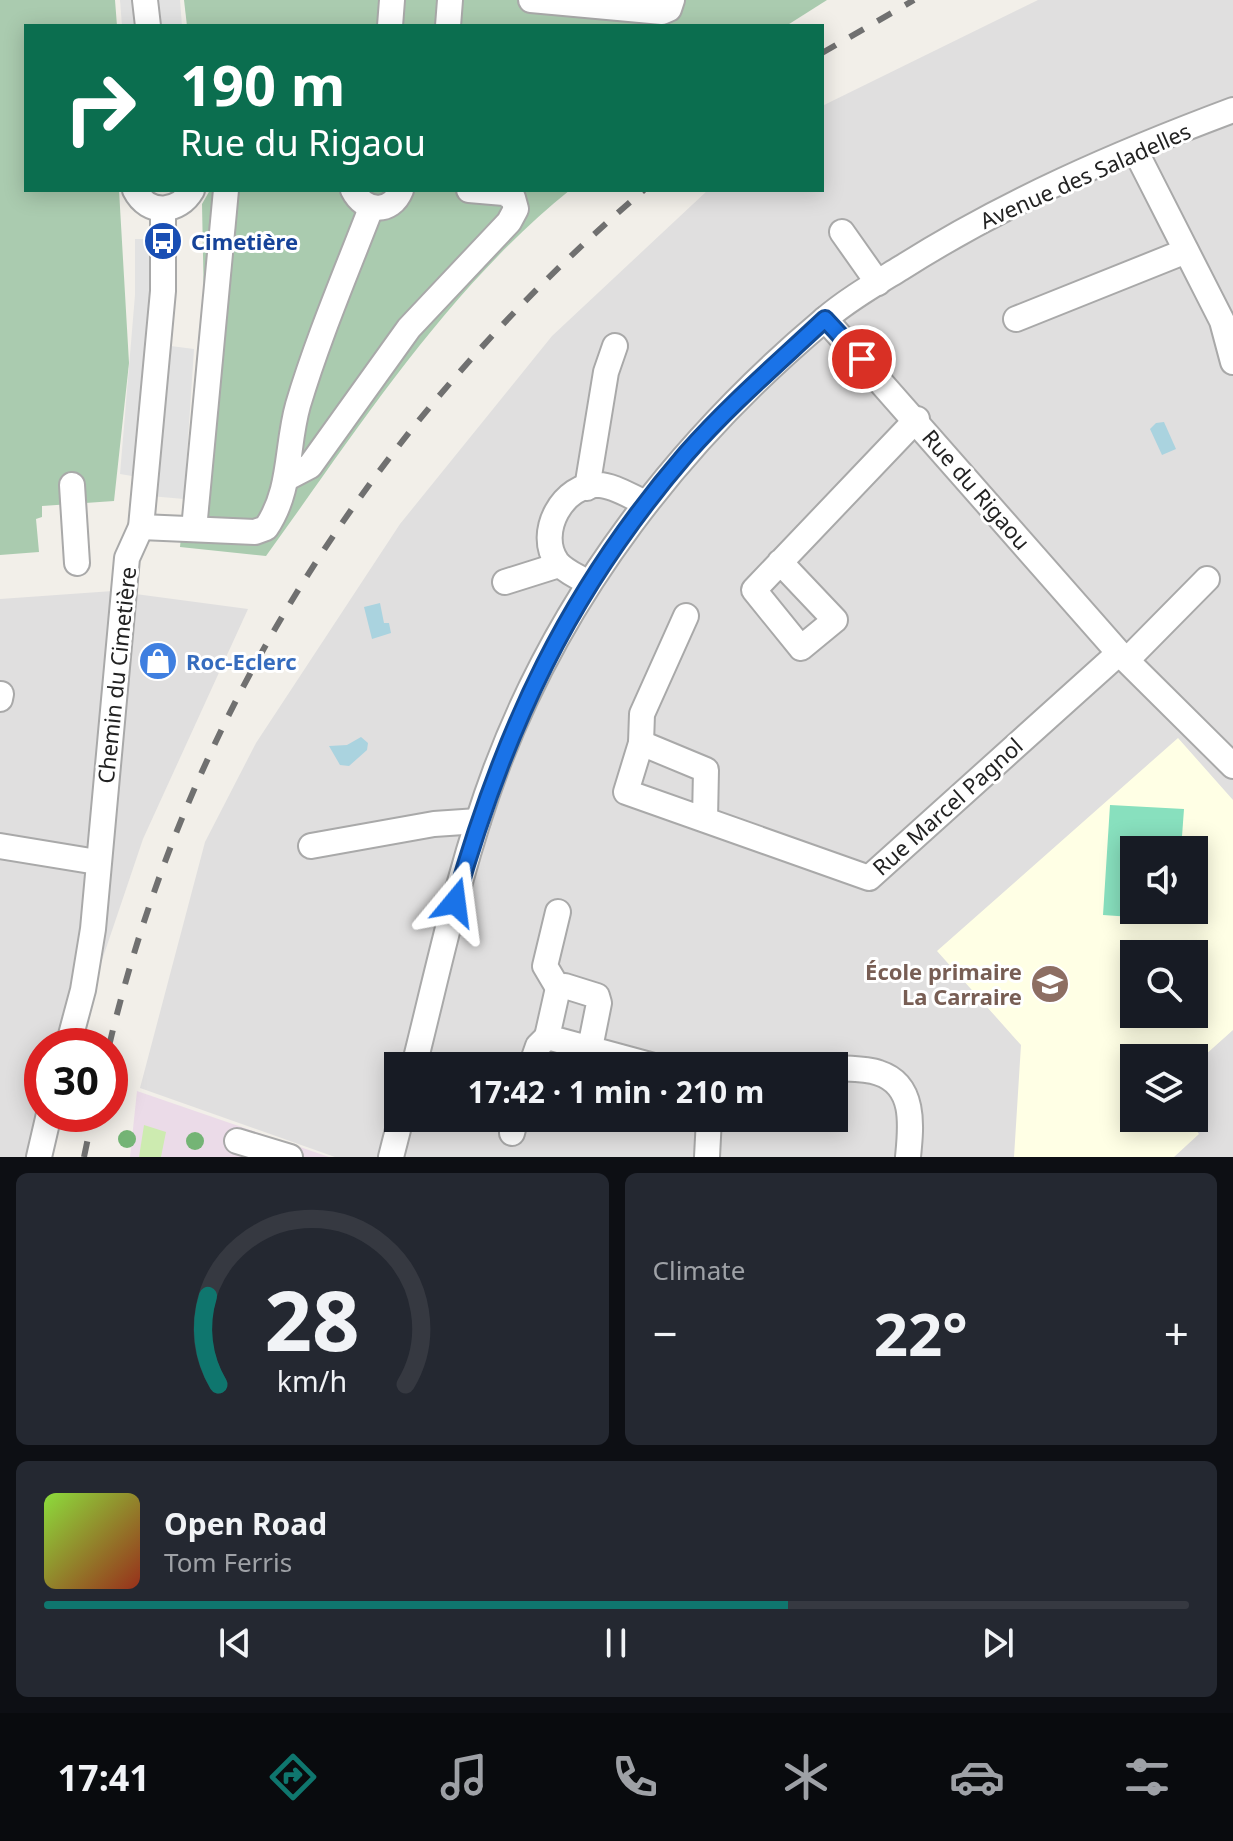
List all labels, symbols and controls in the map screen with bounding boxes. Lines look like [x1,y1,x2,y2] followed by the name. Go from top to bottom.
[180,46,345,122] text: 190 m
[48,56,152,160] icon: right
[975,115,1195,235] street label: Avenue des Saladelles
[180,118,426,167] text: Rue du Rigaou
[142,220,184,262] bus stop icon: Cimetière
[191,226,298,256] place label: Cimetière
[828,325,896,393] pin
[840,337,884,381] icon: arrive
[916,422,1038,556] street label: Rue du Rigaou
[90,565,142,785] street label: Chemin du Cimetière
[137,640,179,682] shop icon: Roc-Eclerc
[186,646,297,676] place label: Roc-Eclerc
[865,730,1029,882] street label: Rue Marcel Pagnol
[1120,836,1208,1132] map controls
[1120,836,1208,924] button: sound
[413,860,497,944] position arrow
[1120,940,1208,1028] button: search
[865,956,1022,1011] place label: École primaire La Carraire
[1029,963,1071,1005] school or university icon: École primaire La Carraire
[24,1028,128,1132] speed limit sign: 30
[1120,1044,1208,1132] button: layers
[468,1071,764,1112] text: 17:42 · 1 min · 210 m
[653,1252,745,1288] text: Climate
[265,1262,360,1375] text: 28
[874,1292,968,1374] text: 22°
[653,1303,678,1363] text: −
[1164,1303,1189,1363] text: +
[277,1361,347,1400] text: km/h
[164,1503,327,1544] text: Open Road
[164,1544,292,1580] text: Tom Ferris
[213,1621,257,1665] icon: previous
[594,1621,638,1665] icon: pause
[976,1621,1020,1665] icon: next
[265,1749,321,1805] icon: directions
[436,1749,492,1805] icon: music
[607,1749,663,1805] icon: phone
[778,1749,834,1805] icon: climate
[949,1749,1005,1805] icon: car
[1119,1749,1175,1805] icon: filters
[57,1753,150,1802] text: 17:41

